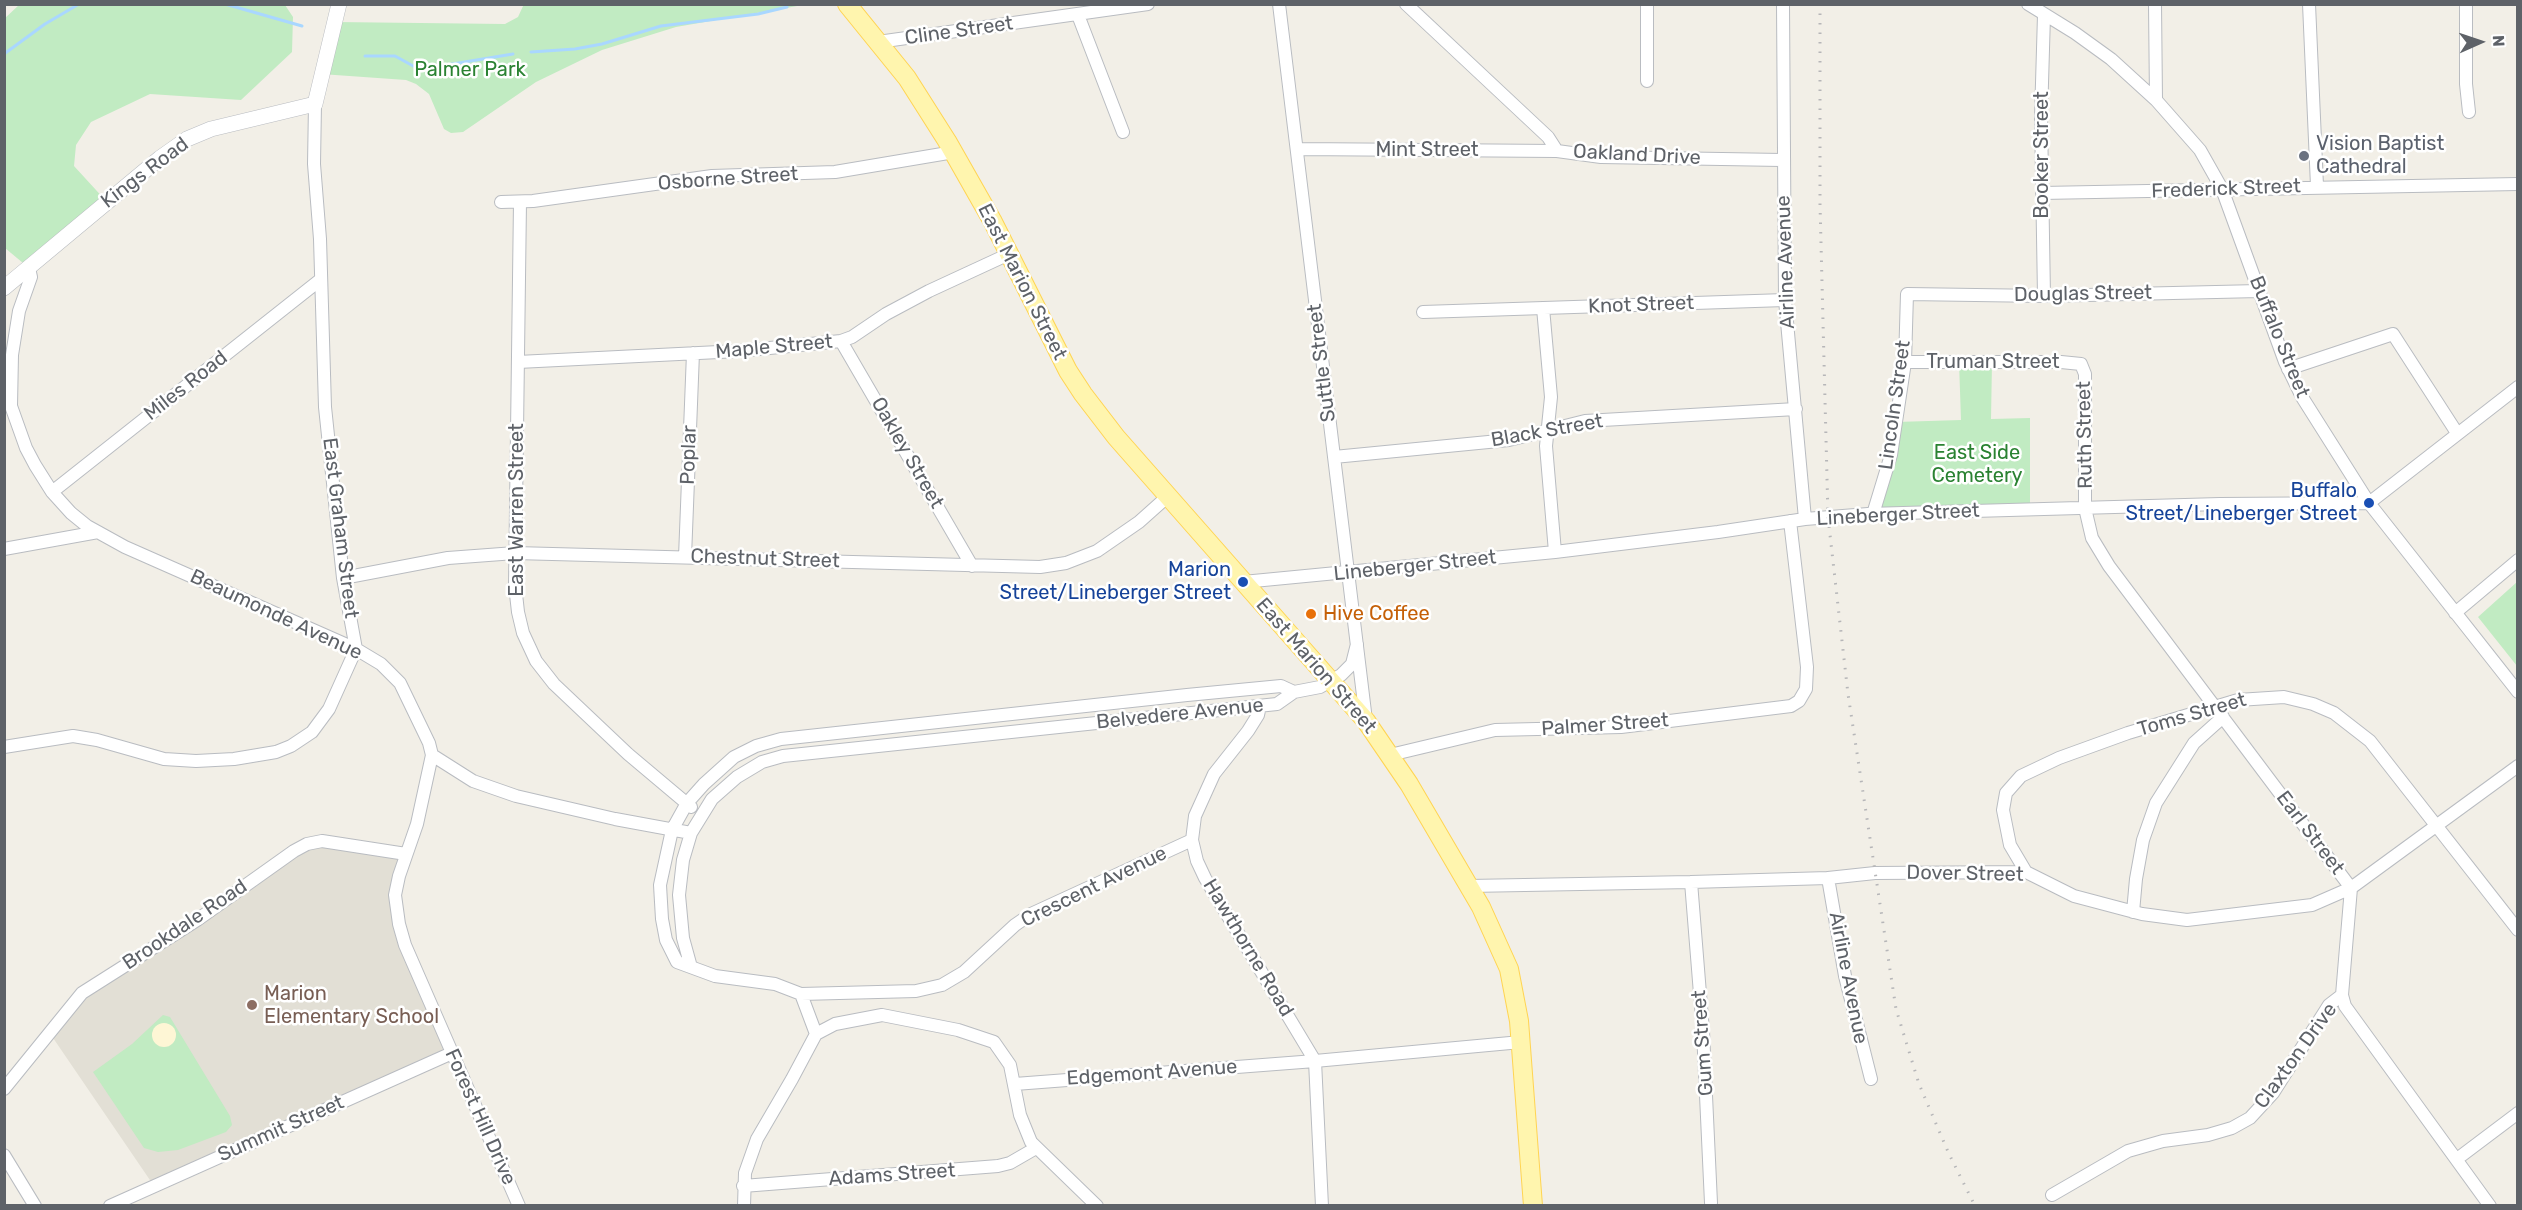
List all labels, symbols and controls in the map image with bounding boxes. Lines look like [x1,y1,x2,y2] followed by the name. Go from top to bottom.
[903,12,1015,50] street label: Cline Street
[2450,12,2510,72] north arrow
[2489,35,2508,47] text: N
[414,58,526,82] park label: Palmer Park
[2030,91,2054,219] street label: Booker Street
[96,132,194,214] street label: Kings Road
[2316,132,2444,179] place label: Vision Baptist Cathedral
[1375,138,1479,162] street label: Mint Street
[1573,140,1701,170] street label: Oakland Drive
[2297,149,2311,163] marker: Vision Baptist Cathedral
[657,162,799,196] street label: Osborne Street
[2151,174,2301,204] street label: Frederick Street
[1772,195,1800,329] street label: Airline Avenue
[972,200,1072,364] street label: East Marion Street
[2244,273,2314,401] street label: Buffalo Street
[2014,281,2152,307] street label: Douglas Street
[1588,291,1694,319] street label: Knot Street
[1303,303,1341,423] street label: Suttle Street
[714,330,834,364] street label: Maple Street
[1874,339,1916,471] street label: Lincoln Street
[139,346,233,426] street label: Miles Road
[1926,350,2060,374] street label: Truman Street
[2072,381,2098,489] street label: Ruth Street
[866,393,948,513] street label: Oakley Street
[1489,409,1605,453] street label: Black Street
[505,423,529,597] street label: East Warren Street
[676,425,702,485] street label: Poplar
[317,436,363,620] street label: East Graham Street
[1931,441,2023,488] park label: East Side Cemetery
[2125,479,2357,526] place label: Buffalo Street/Lineberger Street
[2362,496,2376,510] marker: Buffalo Street/Lineberger Street
[1816,499,1980,531] street label: Lineberger Street
[690,544,840,574] street label: Chestnut Street
[1333,546,1497,586] street label: Lineberger Street
[999,558,1231,605] place label: Marion Street/Lineberger Street
[186,565,366,665] street label: Beaumonde Avenue
[1236,575,1250,589] marker: Marion Street/Lineberger Street
[1251,593,1381,739] street label: East Marion Street
[1323,602,1430,626] place label: Hive Coffee
[1304,607,1318,621] marker: Hive Coffee
[2135,688,2249,742] street label: Toms Street
[1095,693,1265,735] street label: Belvedere Avenue
[1540,709,1670,741] street label: Palmer Street
[2271,787,2349,879] street label: Earl Street
[1017,841,1171,933] street label: Crescent Avenue
[1906,861,2024,887] street label: Dover Street
[118,875,252,975] street label: Brookdale Road
[1198,875,1298,1021] street label: Hawthorne Road
[1823,910,1873,1046] street label: Airline Avenue
[264,982,439,1029] place label: Marion Elementary School
[1687,989,1719,1097] street label: Gum Street
[245,998,259,1012] marker: Marion Elementary School
[2250,999,2342,1113] street label: Claxton Drive
[439,1045,521,1189] street label: Forest Hill Drive
[1066,1055,1238,1091] street label: Edgemont Avenue
[214,1090,348,1168] street label: Summit Street
[828,1159,956,1191] street label: Adams Street

